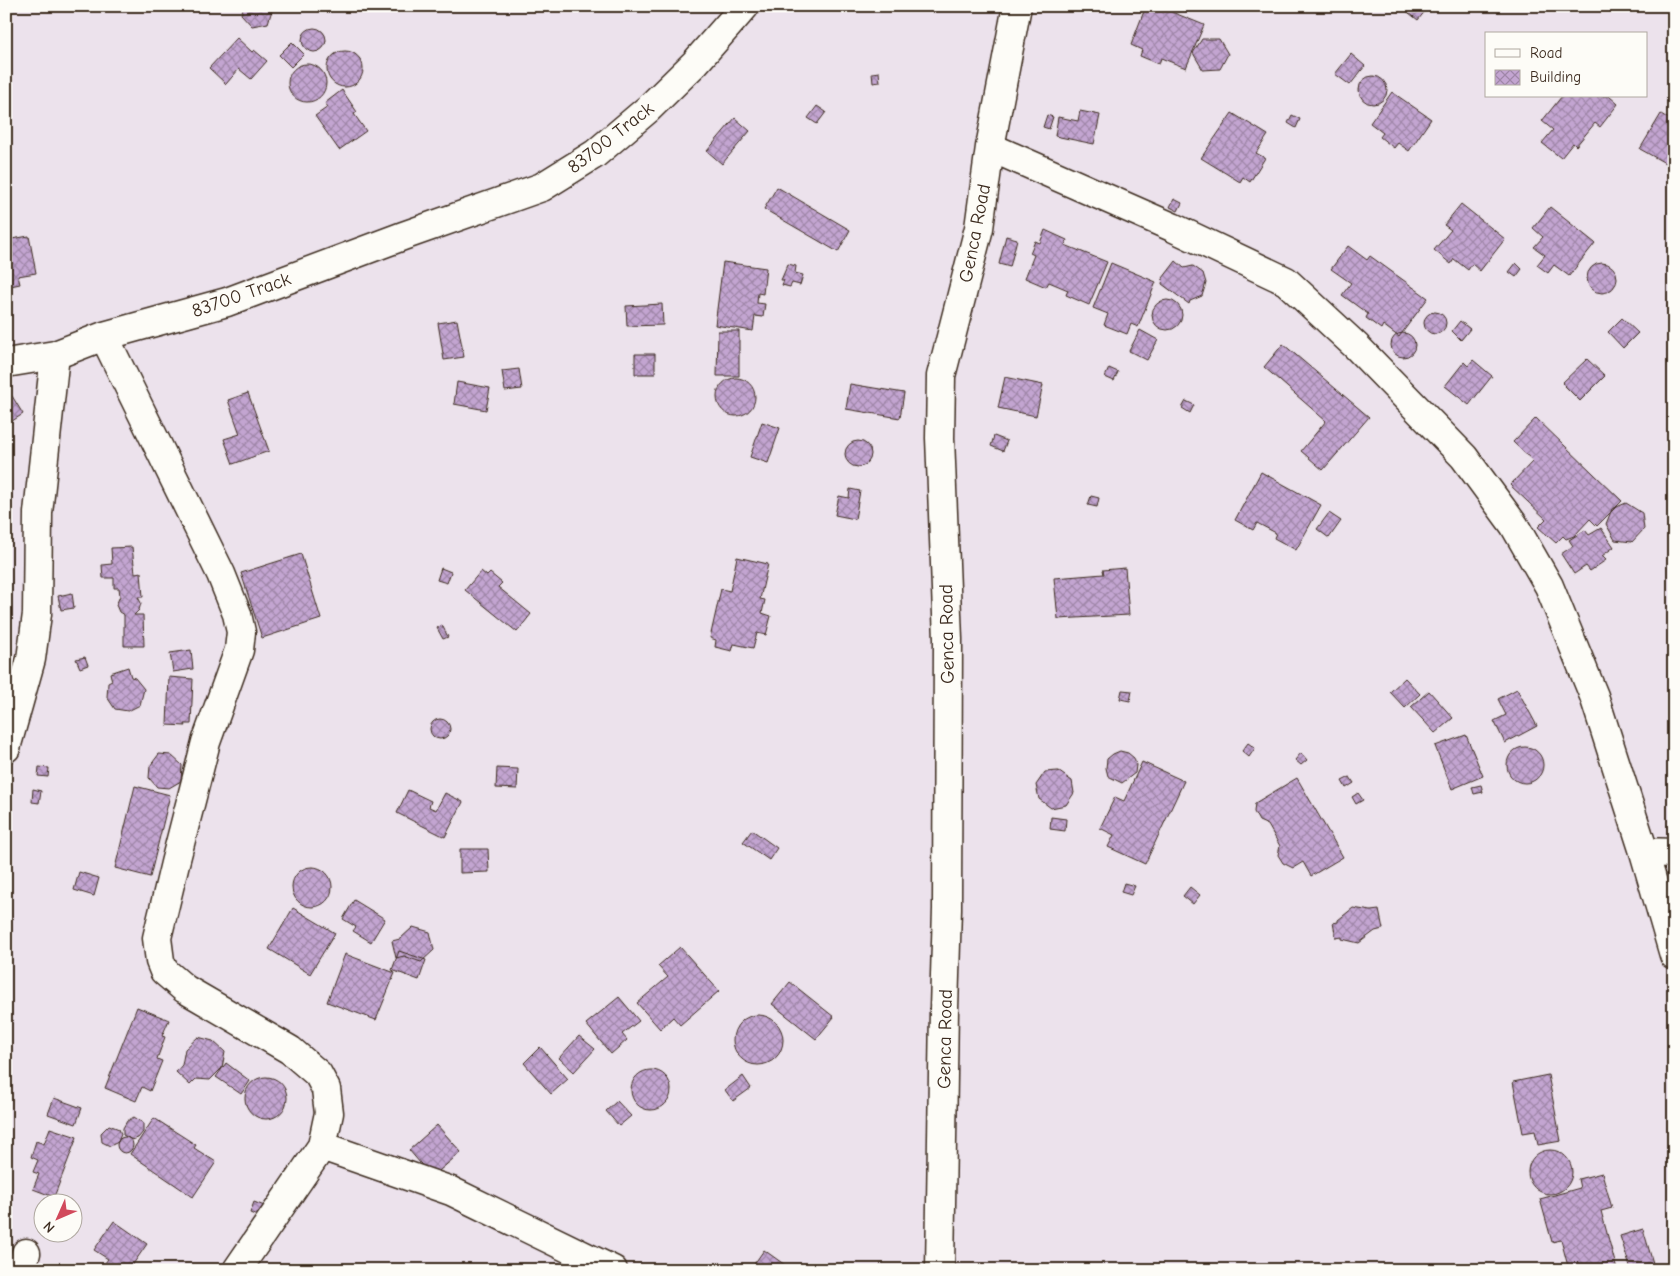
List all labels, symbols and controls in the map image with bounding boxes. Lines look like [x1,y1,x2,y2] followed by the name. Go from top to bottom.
[1485,32,1648,98] legend
[1530,44,1562,62] text: Road
[1530,68,1581,86] text: Building
[563,97,659,178] street label: 83700 Track
[955,182,995,284] street label: Genca Road
[189,267,294,322] street label: 83700 Track
[935,584,959,684] street label: Genca Road
[933,989,957,1089] street label: Genca Road
[32,1194,82,1244] north arrow
[40,1218,58,1236] text: N

